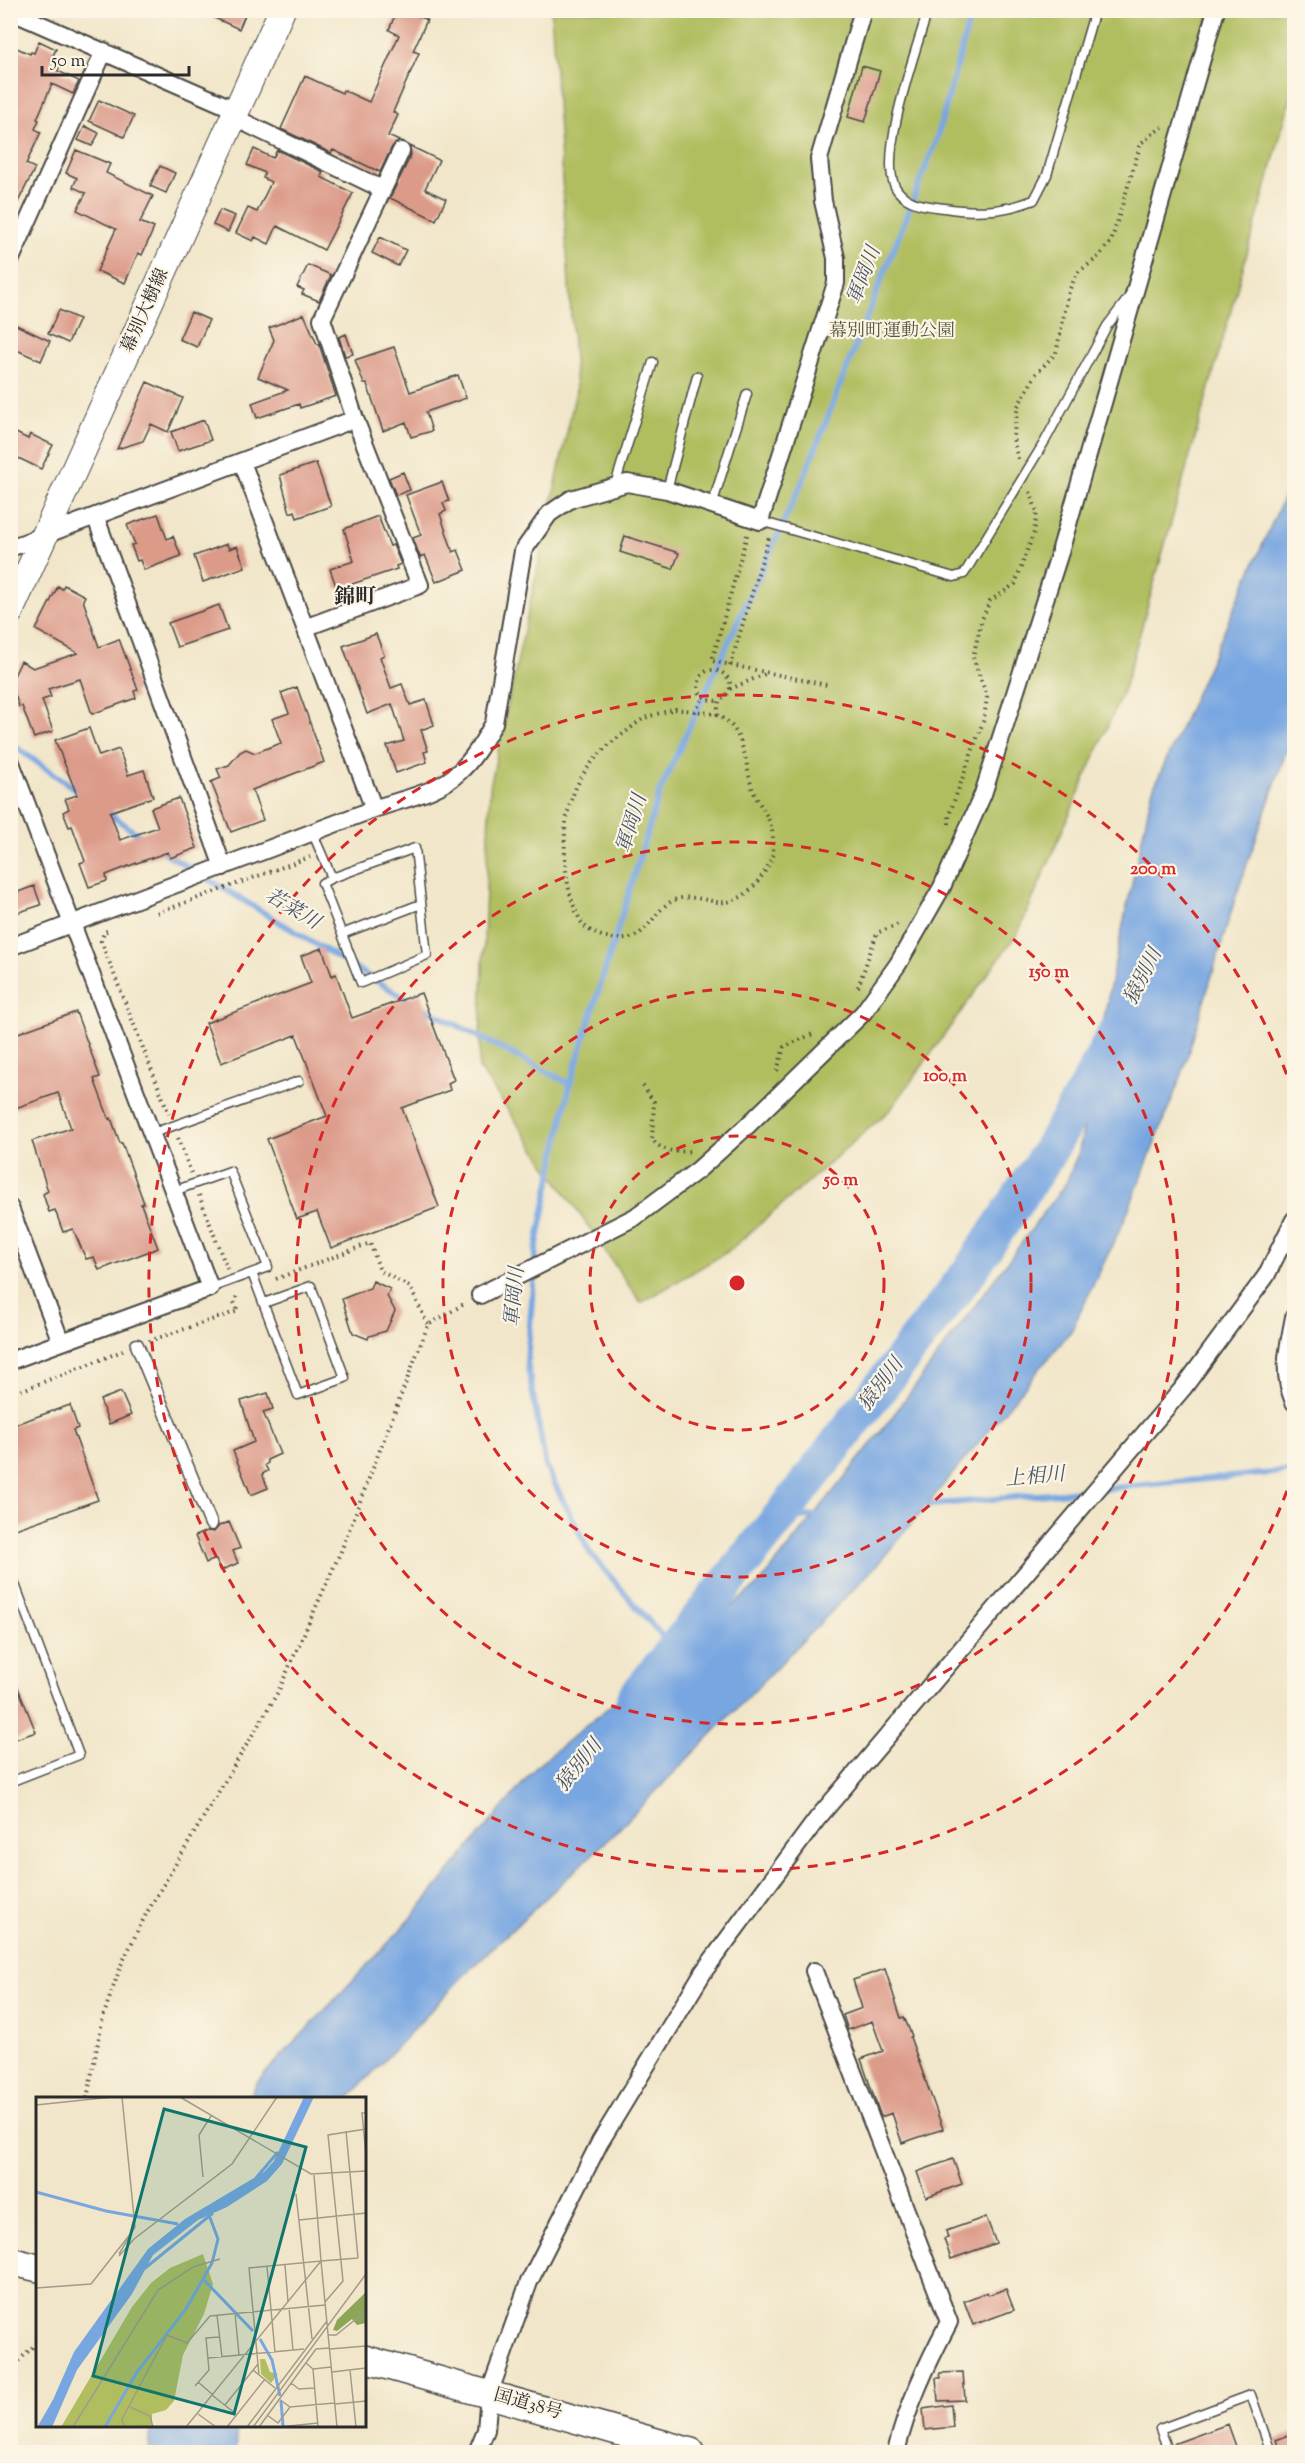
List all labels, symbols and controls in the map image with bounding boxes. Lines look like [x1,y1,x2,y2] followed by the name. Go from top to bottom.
[42,39,189,77] scale bar
[50,49,86,75] text: 50 m
[841,241,890,309] water label: 軍岡川
[116,265,176,357] street label: 幕別大樹線
[829,319,955,345] park label: 幕別町運動公園
[334,583,376,613] district label: 錦町
[610,789,656,857] water label: 軍岡川
[1130,857,1176,883] text: 200 m
[259,882,327,939] water label: 若菜川
[1117,942,1171,1010] water label: 猿別川
[1029,960,1069,986] text: 150 m
[923,1064,967,1090] text: 100 m
[822,1168,858,1194] text: 50 m
[499,1264,533,1328] water label: 軍岡川
[727,1273,747,1293] centre of rings
[852,1351,913,1418] water label: 猿別川
[1004,1461,1068,1495] water label: 上相川
[550,1732,611,1798] water label: 猿別川
[36,2097,366,2427] inset map
[491,2383,565,2427] street label: 国道38号

